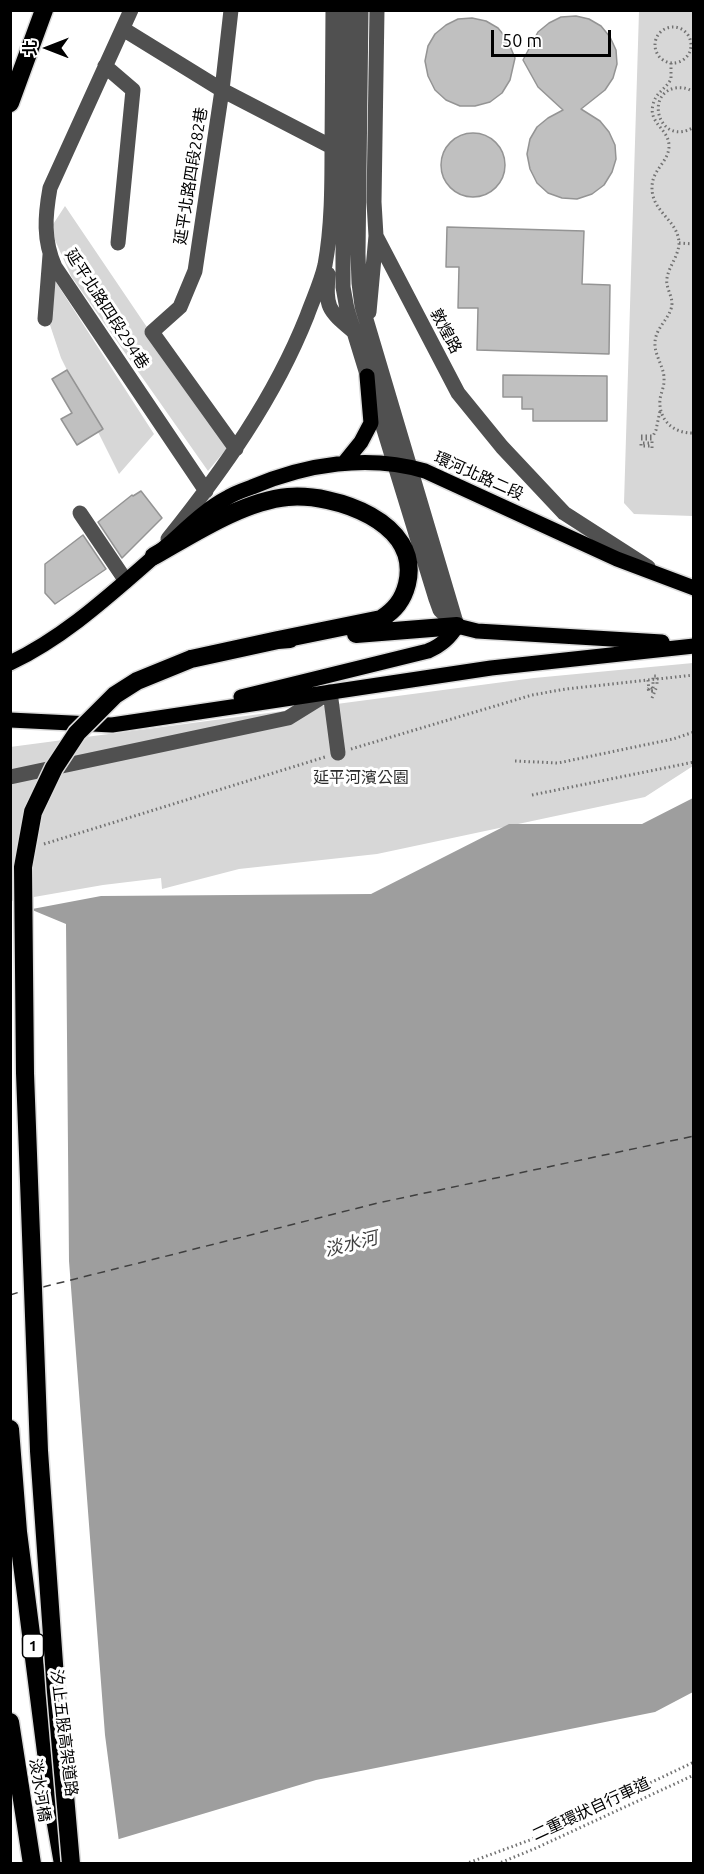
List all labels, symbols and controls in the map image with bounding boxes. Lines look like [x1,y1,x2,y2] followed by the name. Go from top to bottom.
[18,18,78,78] north arrow
[494,18,614,56] scale bar
[502,30,542,50] text: 50 m
[21,40,39,56] text: 北
[171,106,211,246] street label: 延平北路四段282巷
[61,245,153,373] street label: 延平北路四段294巷
[426,305,466,357] street label: 敦煌路
[431,448,527,504] street label: 環河北路二段
[313,768,409,788] park label: 延平河濱公園
[322,1227,380,1261] water label: 淡水河
[22,1634,44,1658] road number: 1
[47,1668,81,1798] street label: 汐止五股高架道路
[26,1757,54,1823] street label: 淡水河橋
[529,1773,653,1845] street label: 二重環狀自行車道

